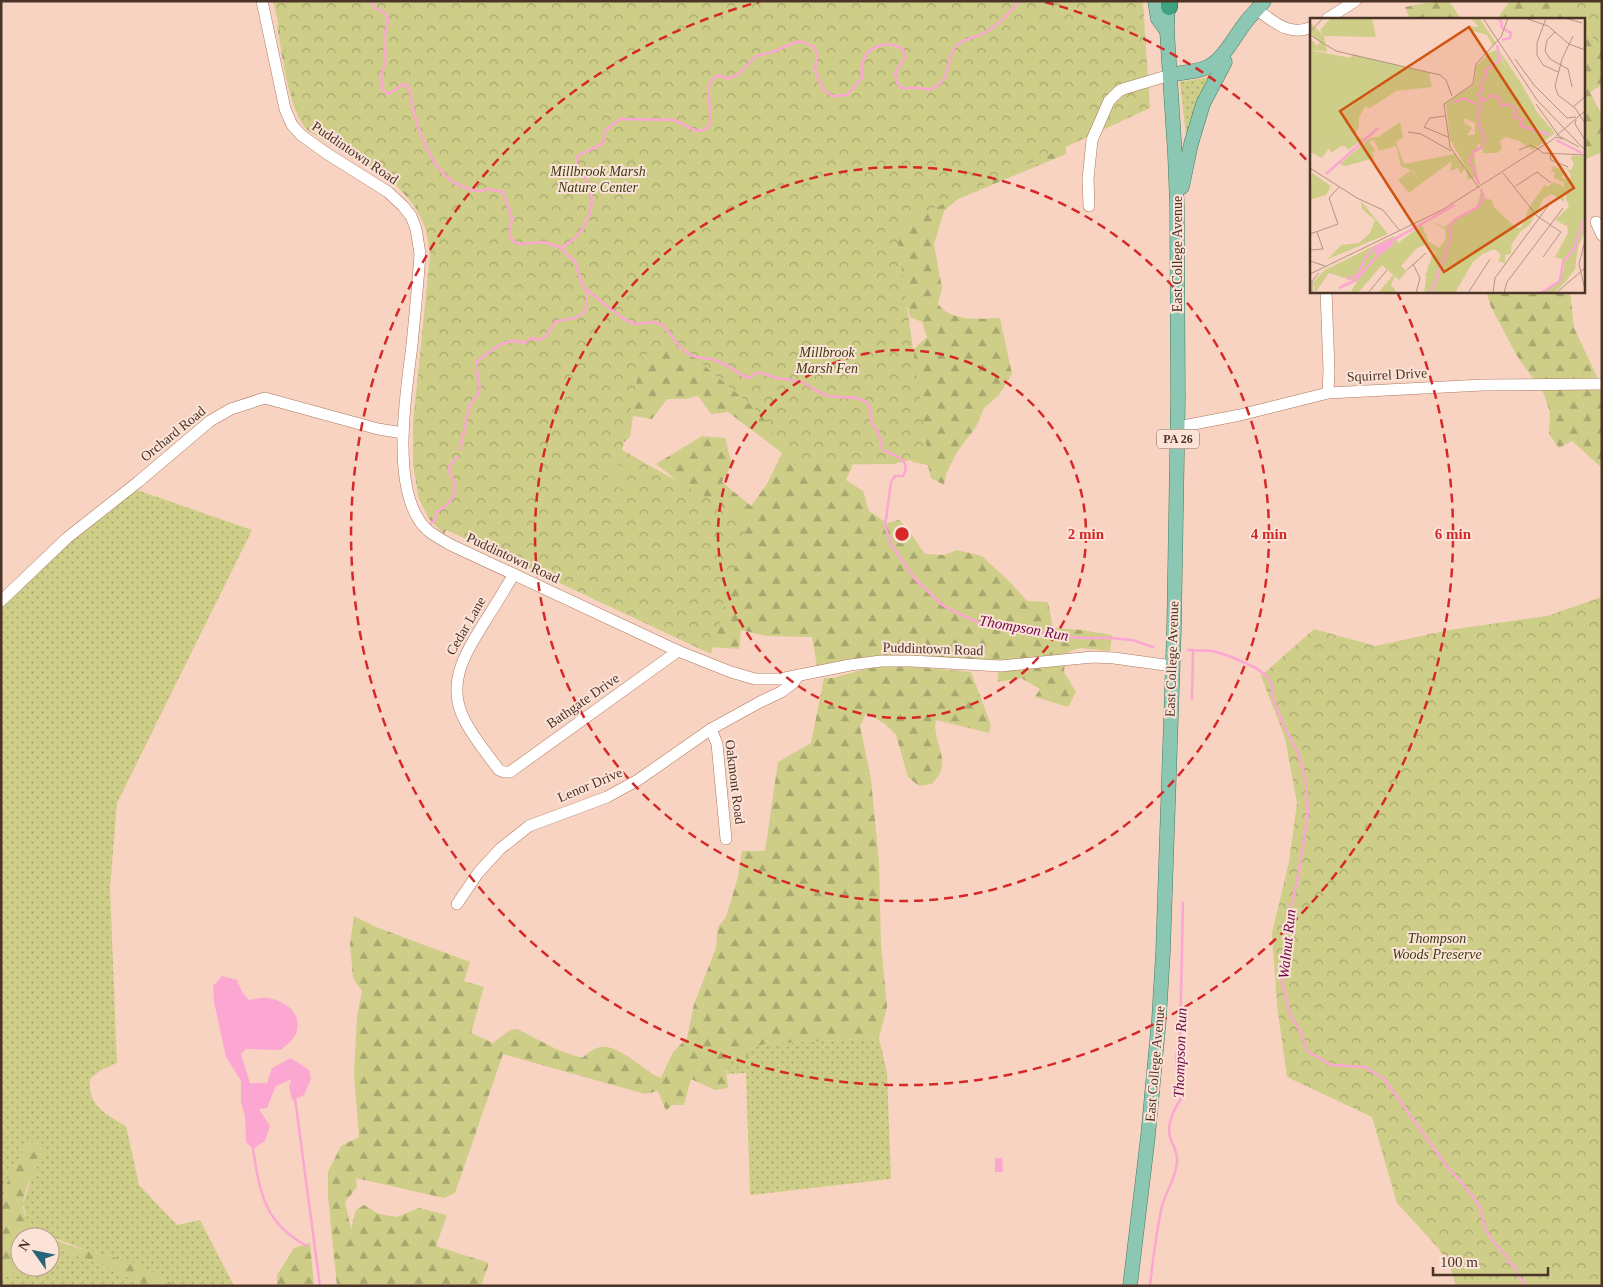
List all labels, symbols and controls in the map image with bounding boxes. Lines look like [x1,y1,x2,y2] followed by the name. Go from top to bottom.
[1310,18,1586,292] inset map
[309,119,401,187] street label: Puddintown Road
[549,164,646,195] park label: Millbrook Marsh Nature Center
[1170,196,1185,312] street label: East College Avenue
[795,345,858,376] park label: Millbrook Marsh Fen
[1346,365,1428,385] street label: Squirrel Drive
[138,403,208,465] street label: Orchard Road
[1157,429,1199,448] road number: PA 26
[893,525,911,543] centre of rings
[1068,526,1105,542] text: 2 min
[1251,526,1288,542] text: 4 min
[1435,526,1472,542] text: 6 min
[464,530,562,586] street label: Puddintown Road
[443,594,489,658] street label: Cedar Lane
[1162,601,1182,717] street label: East College Avenue
[978,612,1070,644] water label: Thompson Run
[882,640,984,658] street label: Puddintown Road
[544,670,622,732] street label: Bathgate Drive
[722,739,748,825] street label: Oakmont Road
[555,765,625,805] street label: Lenor Drive
[1275,908,1299,980] water label: Walnut Run
[1392,931,1482,962] park label: Thompson Woods Preserve
[1142,1005,1168,1123] street label: East College Avenue
[1170,1008,1190,1098] water label: Thompson Run
[10,1227,60,1277] north arrow
[15,1237,34,1254] text: N
[1433,1244,1548,1276] scale bar
[1440,1254,1478,1270] text: 100 m

